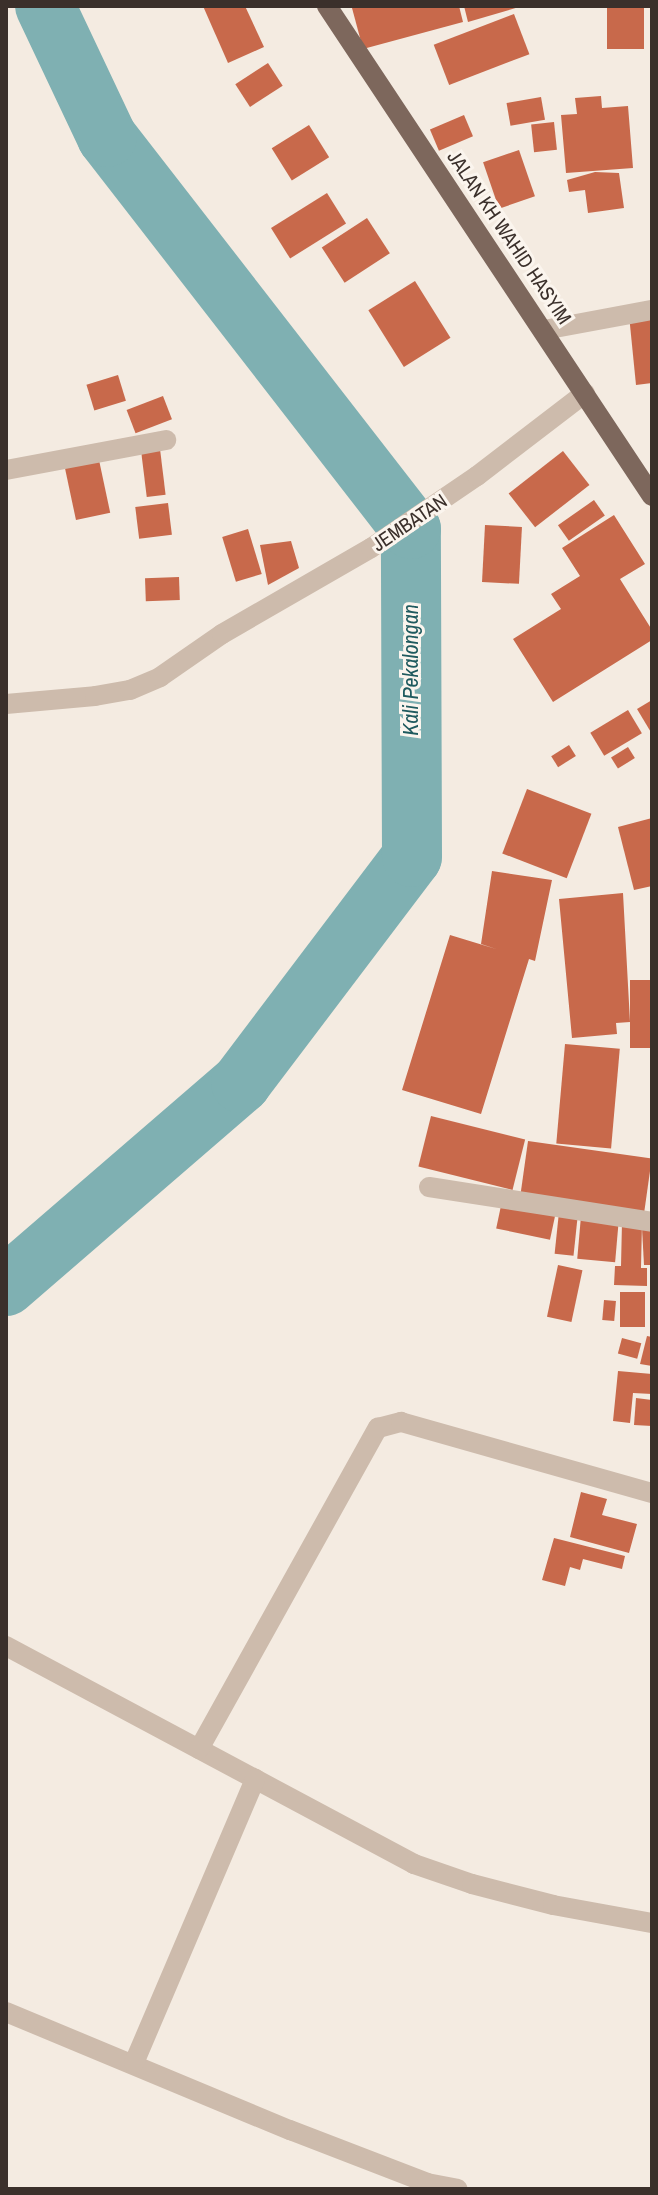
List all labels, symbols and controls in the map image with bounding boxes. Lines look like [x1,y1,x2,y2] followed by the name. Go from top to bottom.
[443,146,577,328] street label: JALAN KH WAHID HASYIM
[367,488,451,556] street label: JEMBATAN
[398,604,424,736] water label: Kali Pekalongan

